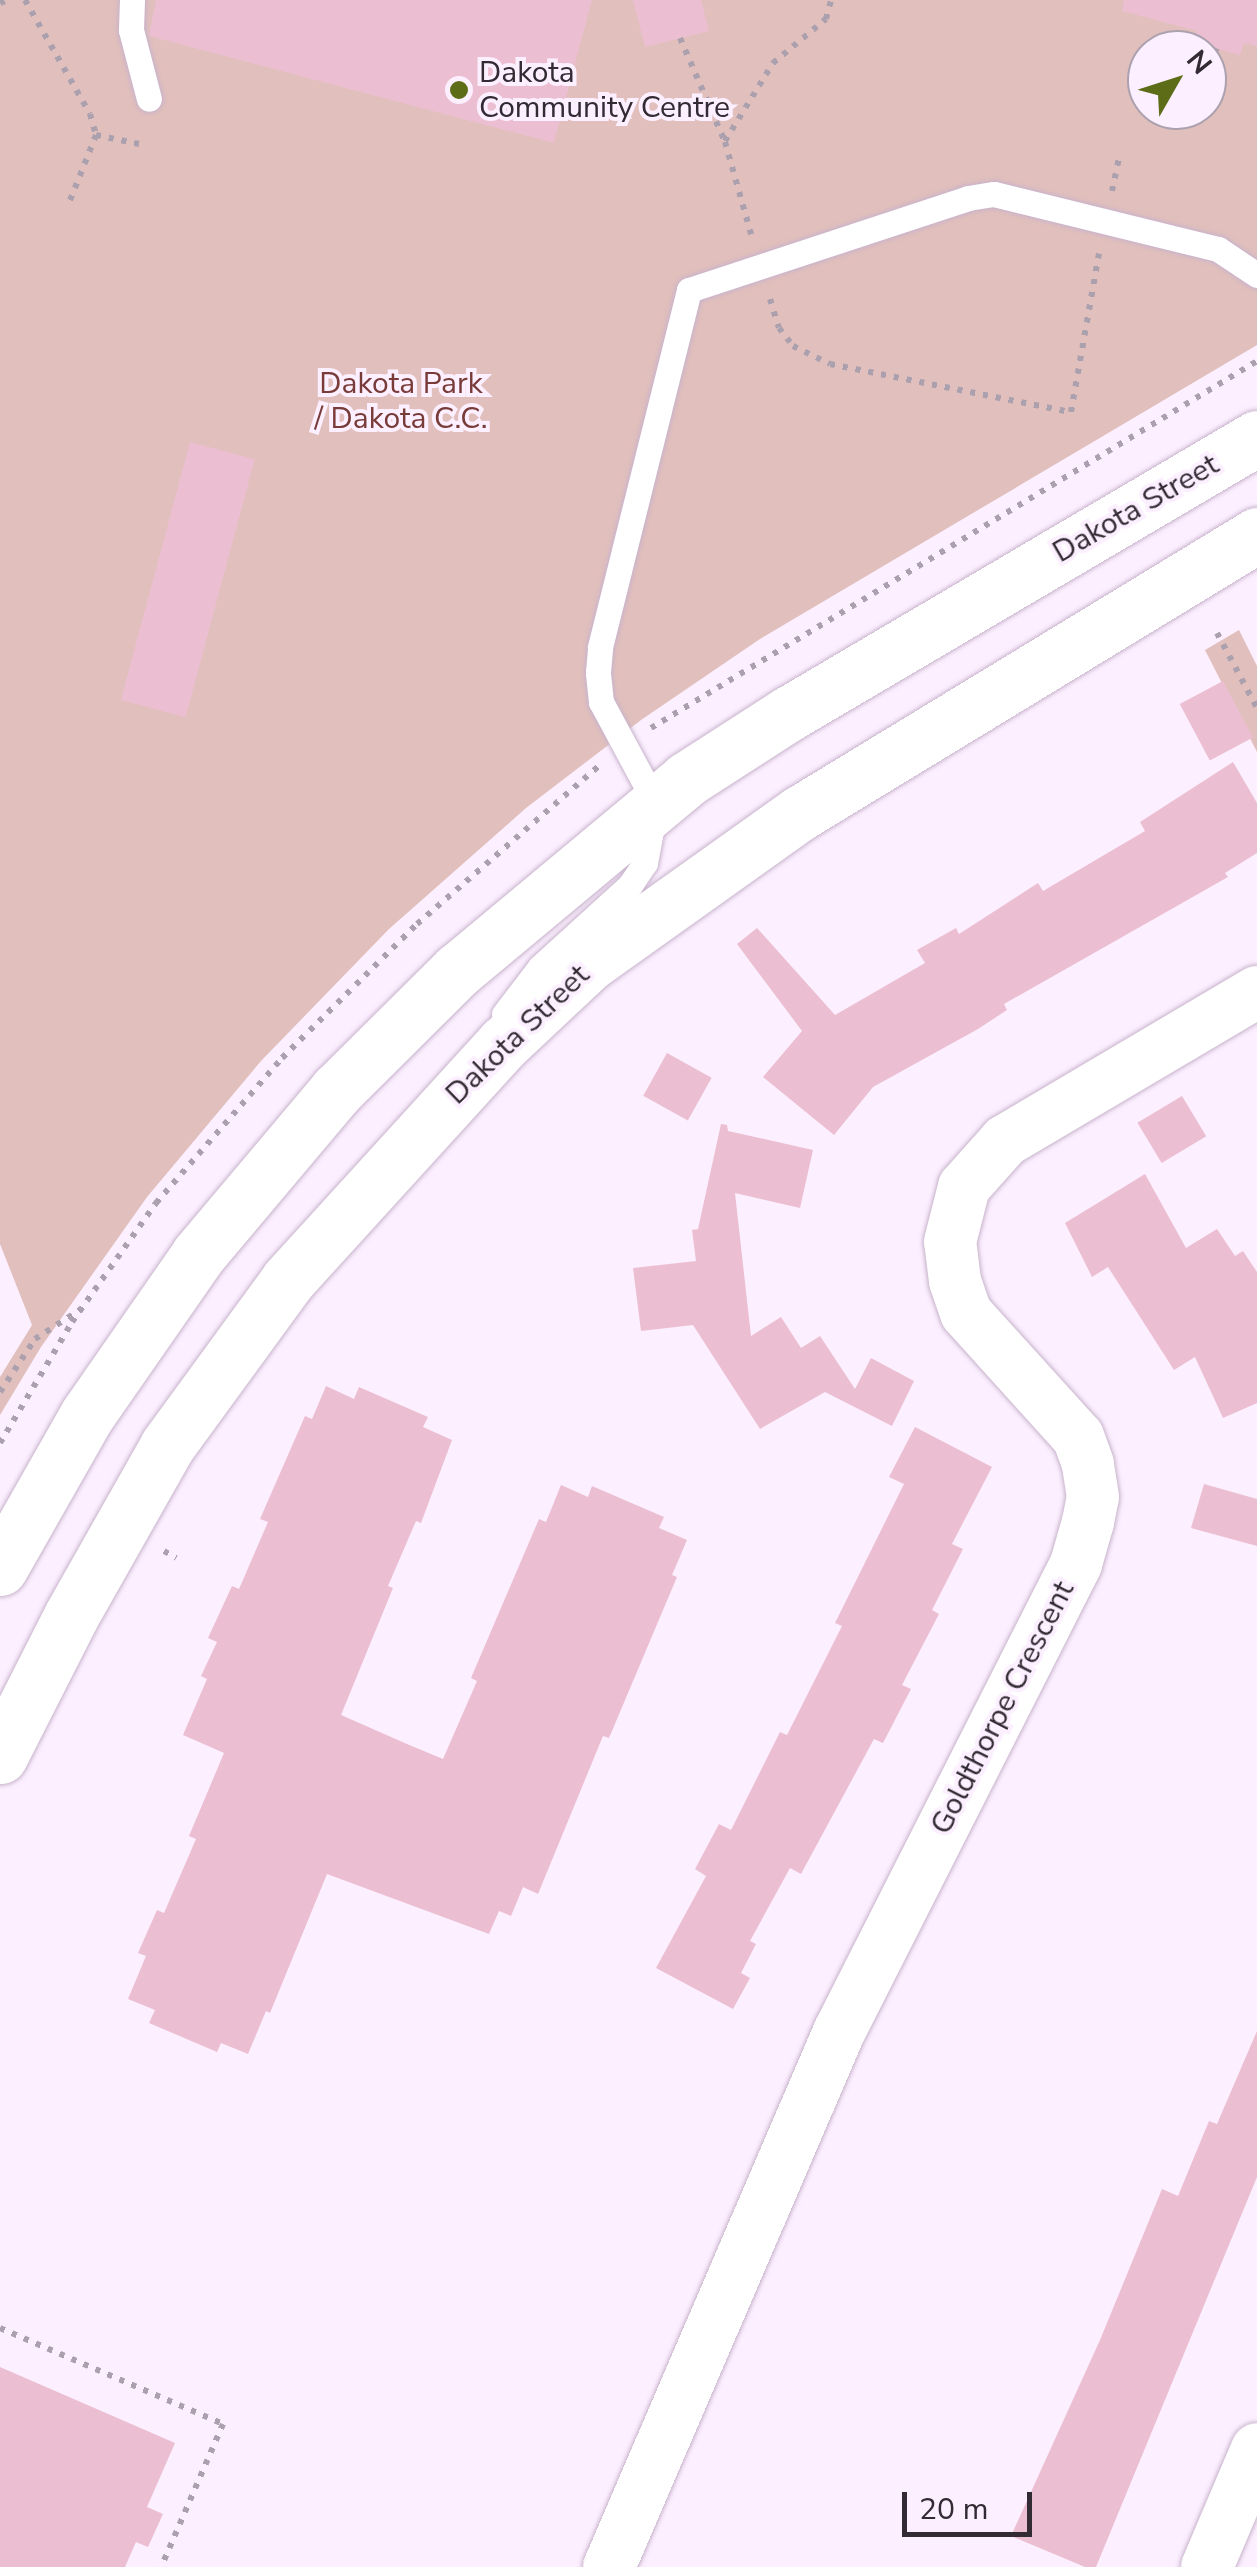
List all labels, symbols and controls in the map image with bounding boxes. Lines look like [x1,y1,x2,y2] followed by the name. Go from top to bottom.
[1127,30,1227,130] north arrow
[1177,42,1220,82] text: N
[479,55,730,126] place label: Dakota Community Centre
[448,79,470,101] marker: Dakota Community Centre
[314,366,488,436] park label: Dakota Park / Dakota C.C.
[1047,447,1225,571] street label: Dakota Street
[439,958,597,1112] street label: Dakota Street
[924,1576,1082,1840] street label: Goldthorpe Crescent
[907,2472,1037,2534] scale bar
[919,2489,988,2530] text: 20 m

